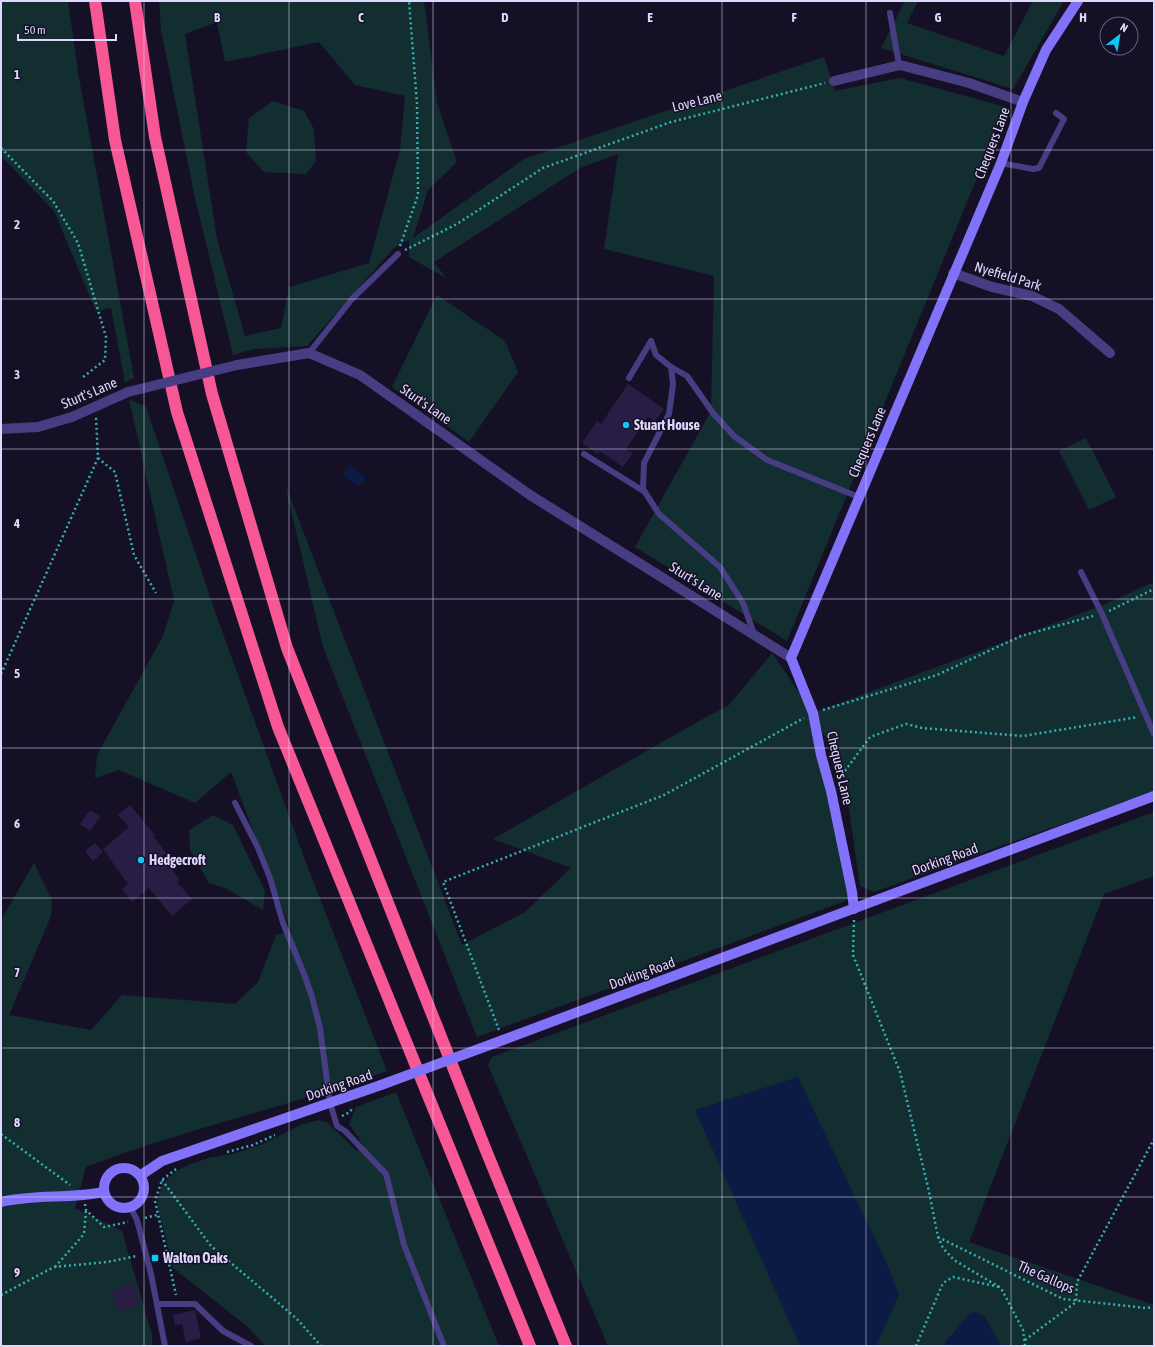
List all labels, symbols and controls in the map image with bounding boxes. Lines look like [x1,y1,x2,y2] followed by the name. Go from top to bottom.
[214,10,221,25] text: B
[358,10,364,25] text: C
[501,10,509,25] text: D
[647,10,653,25] text: E
[791,10,797,25] text: F
[935,10,942,25] text: G
[1079,10,1087,25] text: H
[18,16,116,42] scale bar
[1099,16,1139,56] north arrow
[1118,21,1130,34] text: N
[24,23,46,37] text: 50 m
[14,67,20,82] text: 1
[670,87,724,115] street label: Love Lane
[971,105,1013,181] street label: Chequers Lane
[14,217,20,232] text: 2
[973,258,1043,294] street label: Nyefield Park
[14,367,20,382] text: 3
[59,374,119,412] street label: Sturt's Lane
[397,381,455,427] street label: Sturt's Lane
[845,404,889,480] street label: Chequers Lane
[634,417,700,433] place label: Stuart House
[621,420,631,430] marker: Stuart House
[13,516,20,531] text: 4
[667,559,725,603] street label: Sturt's Lane
[14,666,20,681] text: 5
[824,730,856,806] street label: Chequers Lane
[14,816,20,831] text: 6
[910,840,980,878] street label: Dorking Road
[149,852,206,868] place label: Hedgecroft
[136,855,146,865] marker: Hedgecroft
[607,954,677,992] street label: Dorking Road
[14,965,20,980] text: 7
[304,1066,374,1104] street label: Dorking Road
[14,1115,20,1130] text: 8
[162,1250,228,1266] place label: Walton Oaks
[150,1253,160,1263] marker: Walton Oaks
[1015,1257,1077,1297] street label: The Gallops
[14,1265,20,1280] text: 9

